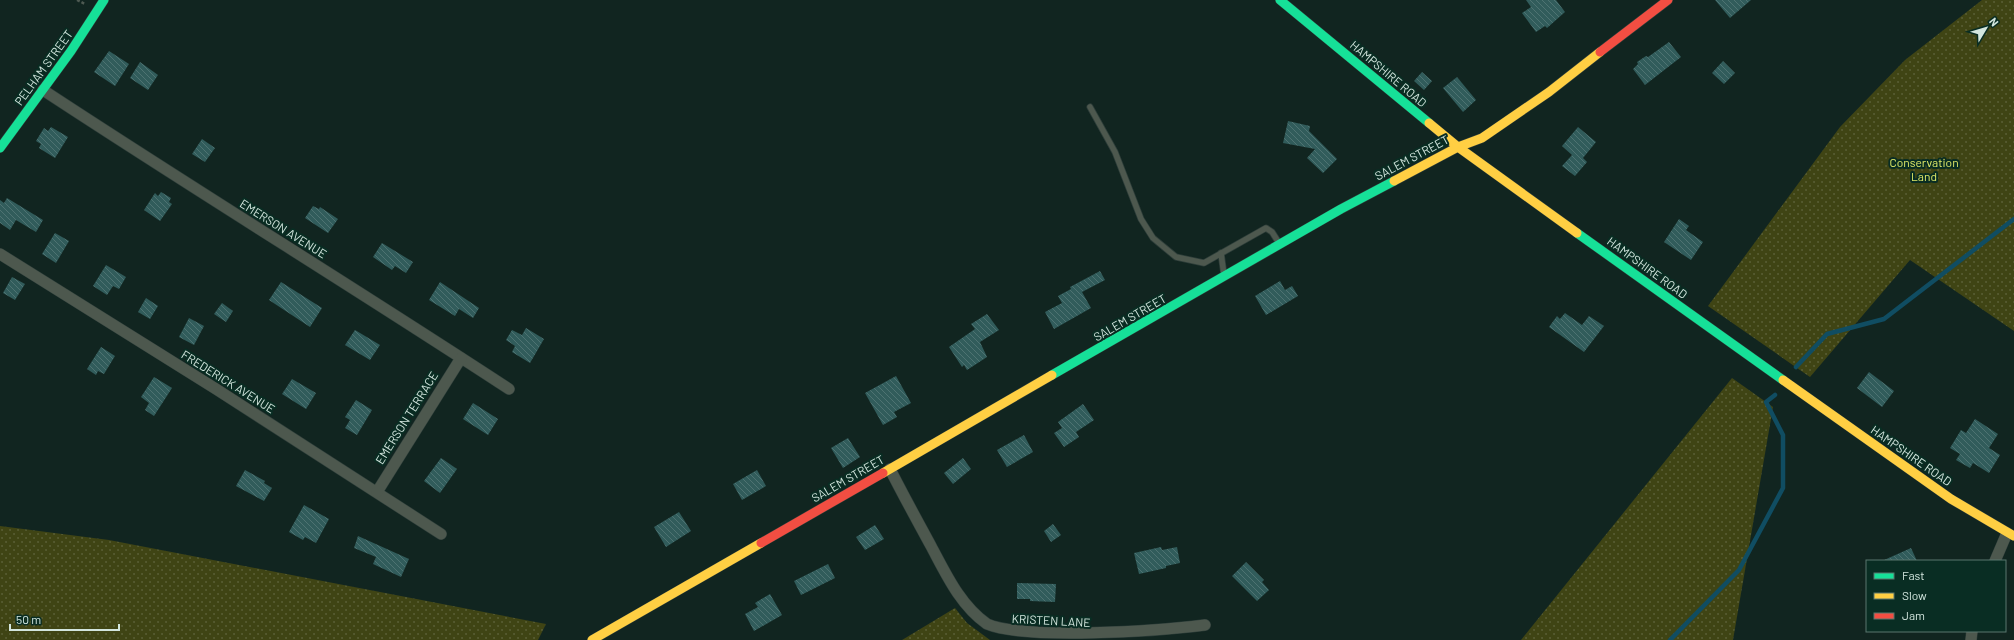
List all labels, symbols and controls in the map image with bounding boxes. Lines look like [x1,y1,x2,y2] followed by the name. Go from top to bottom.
[1966,8,2006,48] north arrow
[1987,15,2002,28] text: N
[11,27,75,108] street label: PELHAM STREET
[1348,37,1430,109] street label: HAMPSHIRE ROAD
[1372,132,1451,182] street label: SALEM STREET
[1889,155,1959,183] park label: Conservation Land
[238,196,329,260] street label: EMERSON AVENUE
[1605,233,1690,301] street label: HAMPSHIRE ROAD
[1091,291,1168,344] street label: SALEM STREET
[179,347,278,416] street label: FREDERICK AVENUE
[372,369,440,466] street label: EMERSON TERRACE
[1868,422,1955,488] street label: HAMPSHIRE ROAD
[809,452,886,505] street label: SALEM STREET
[1866,560,2006,632] legend
[1902,568,1925,582] text: Fast
[1902,588,1927,602] text: Slow
[10,606,119,632] scale bar
[1902,608,1925,622] text: Jam
[1011,611,1091,629] street label: KRISTEN LANE
[16,612,41,626] text: 50 m

